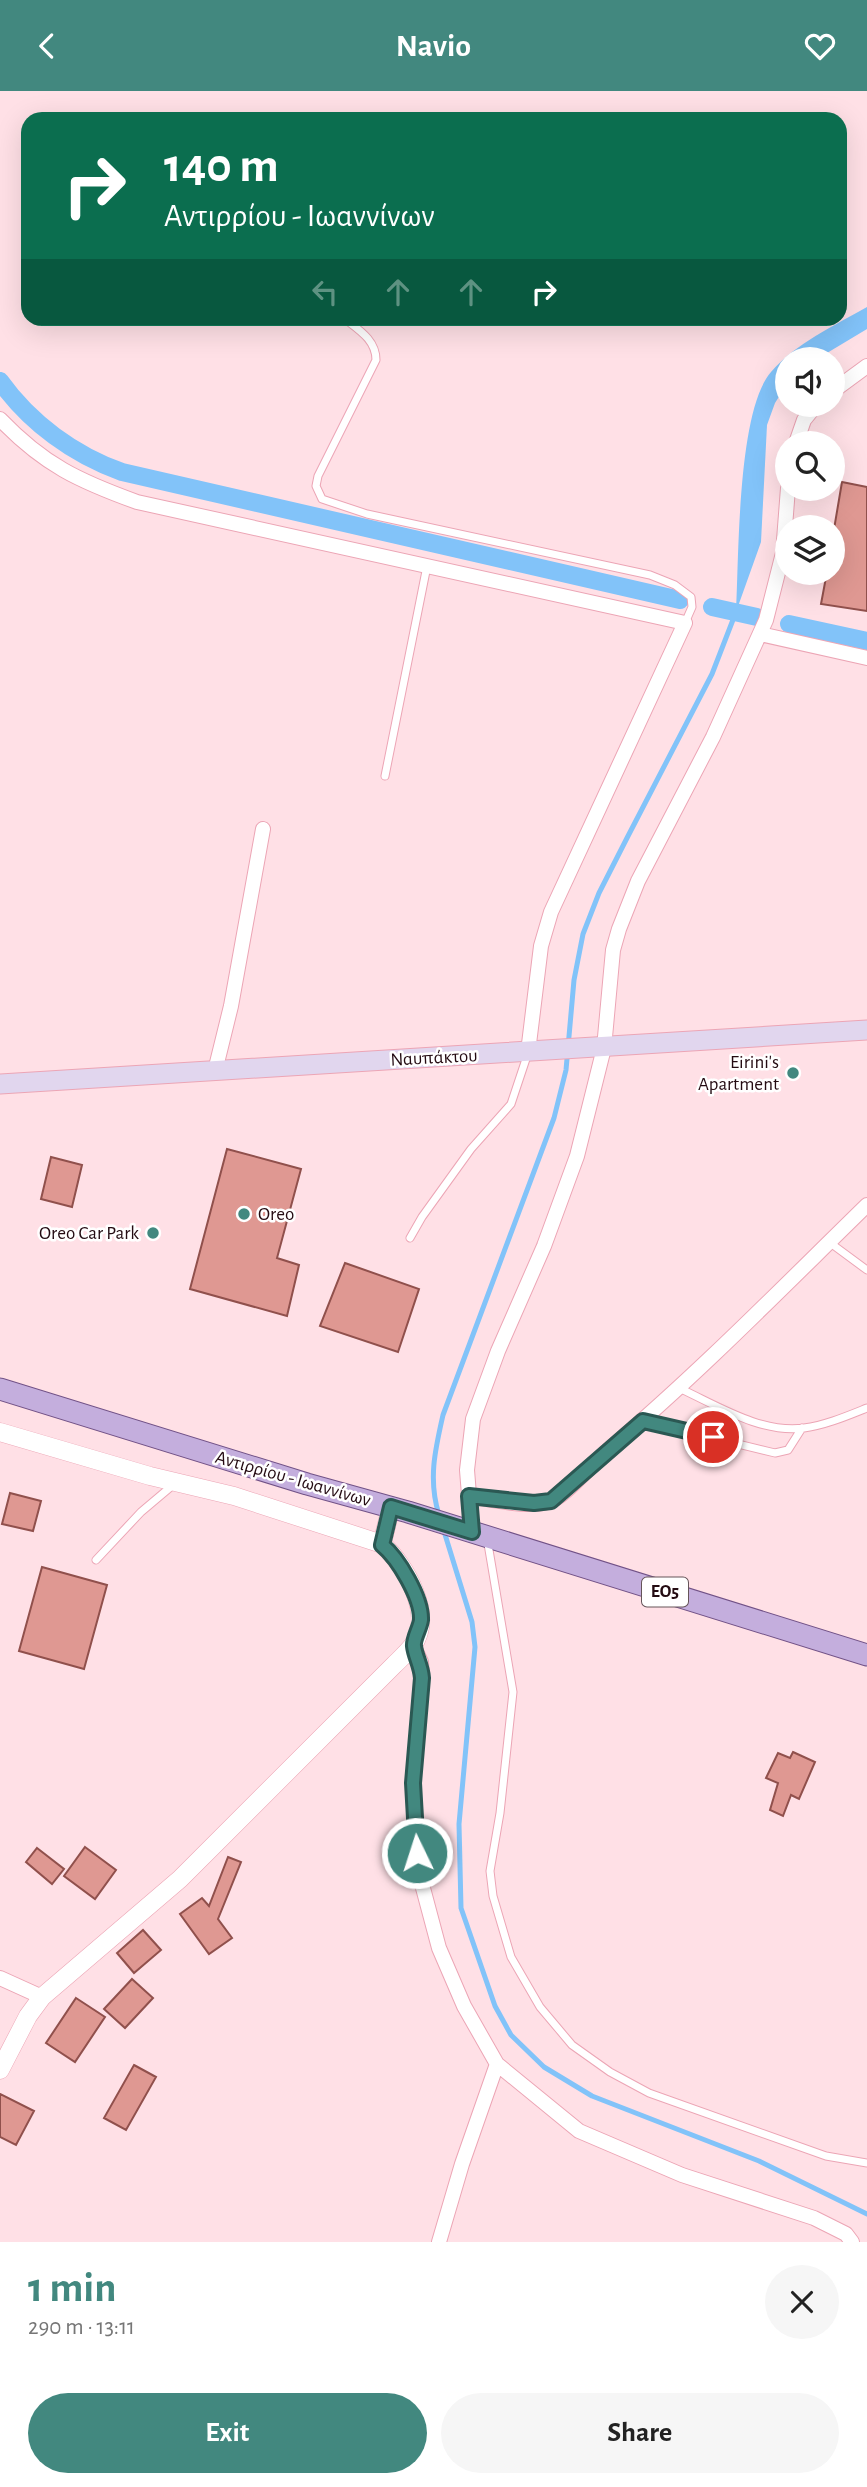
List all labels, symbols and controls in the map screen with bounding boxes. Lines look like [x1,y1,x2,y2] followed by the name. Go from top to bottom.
[28,27,66,65] icon: back
[801,27,839,65] icon: heart
[396,30,471,62] text: Navio
[49,140,140,231] icon: right
[164,142,279,191] text: 140 m
[164,200,435,232] text: Αντιρρίου - Ιωαννίνων
[306,273,344,311] icon: left
[379,273,417,311] icon: ahead
[452,273,490,311] icon: ahead
[525,273,563,311] icon: right
[775,347,845,585] map controls
[775,347,845,417] button: sound
[775,431,845,501] button: search
[775,515,845,585] button: layers
[390,1046,478,1070] street label: Ναυπάκτου
[698,1053,779,1094] place label: Eirini's Apartment
[785,1065,801,1081] marker: Eirini's Apartment
[258,1205,294,1224] place label: Oreo
[236,1206,252,1222] marker: Oreo
[39,1224,139,1243] place label: Oreo Car Park
[145,1225,161,1241] marker: Oreo Car Park
[683,1407,743,1467] pin
[694,1418,732,1456] icon: arrive
[213,1448,373,1510] street label: Αντιρρίου - Ιωαννίνων
[642,1577,688,1607] road number: ΕΟ5
[380,1816,454,1890] position arrow
[765,2265,839,2339] button: close
[28,2267,117,2309] text: 1 min
[28,2316,135,2339] text: 290 m · 13:11
[28,2393,427,2473] button: Exit
[441,2393,839,2473] button: Share

